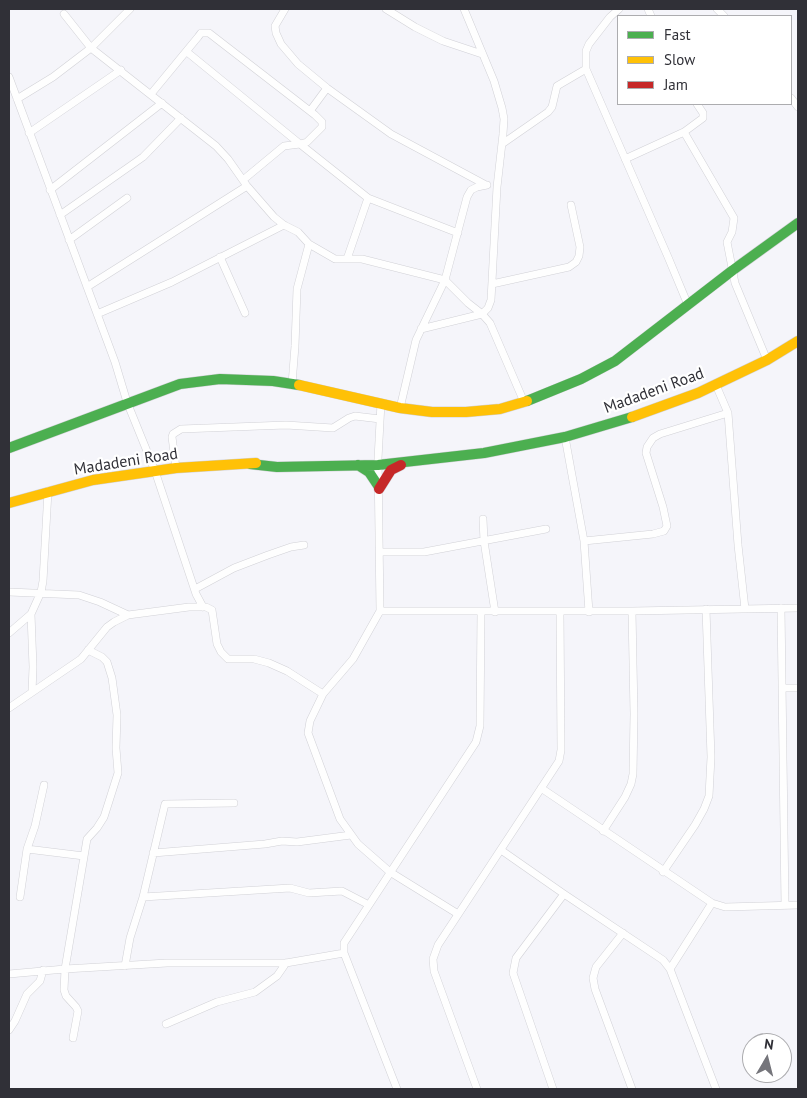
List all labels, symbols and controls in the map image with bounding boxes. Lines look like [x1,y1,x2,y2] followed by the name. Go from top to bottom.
[617,15,792,105] legend
[664,25,691,44] text: Fast
[664,50,695,69] text: Slow
[664,75,688,94] text: Jam
[601,364,707,418] street label: Madadeni Road
[73,444,179,480] street label: Madadeni Road
[742,1033,792,1083] north arrow
[763,1035,775,1054] text: N

